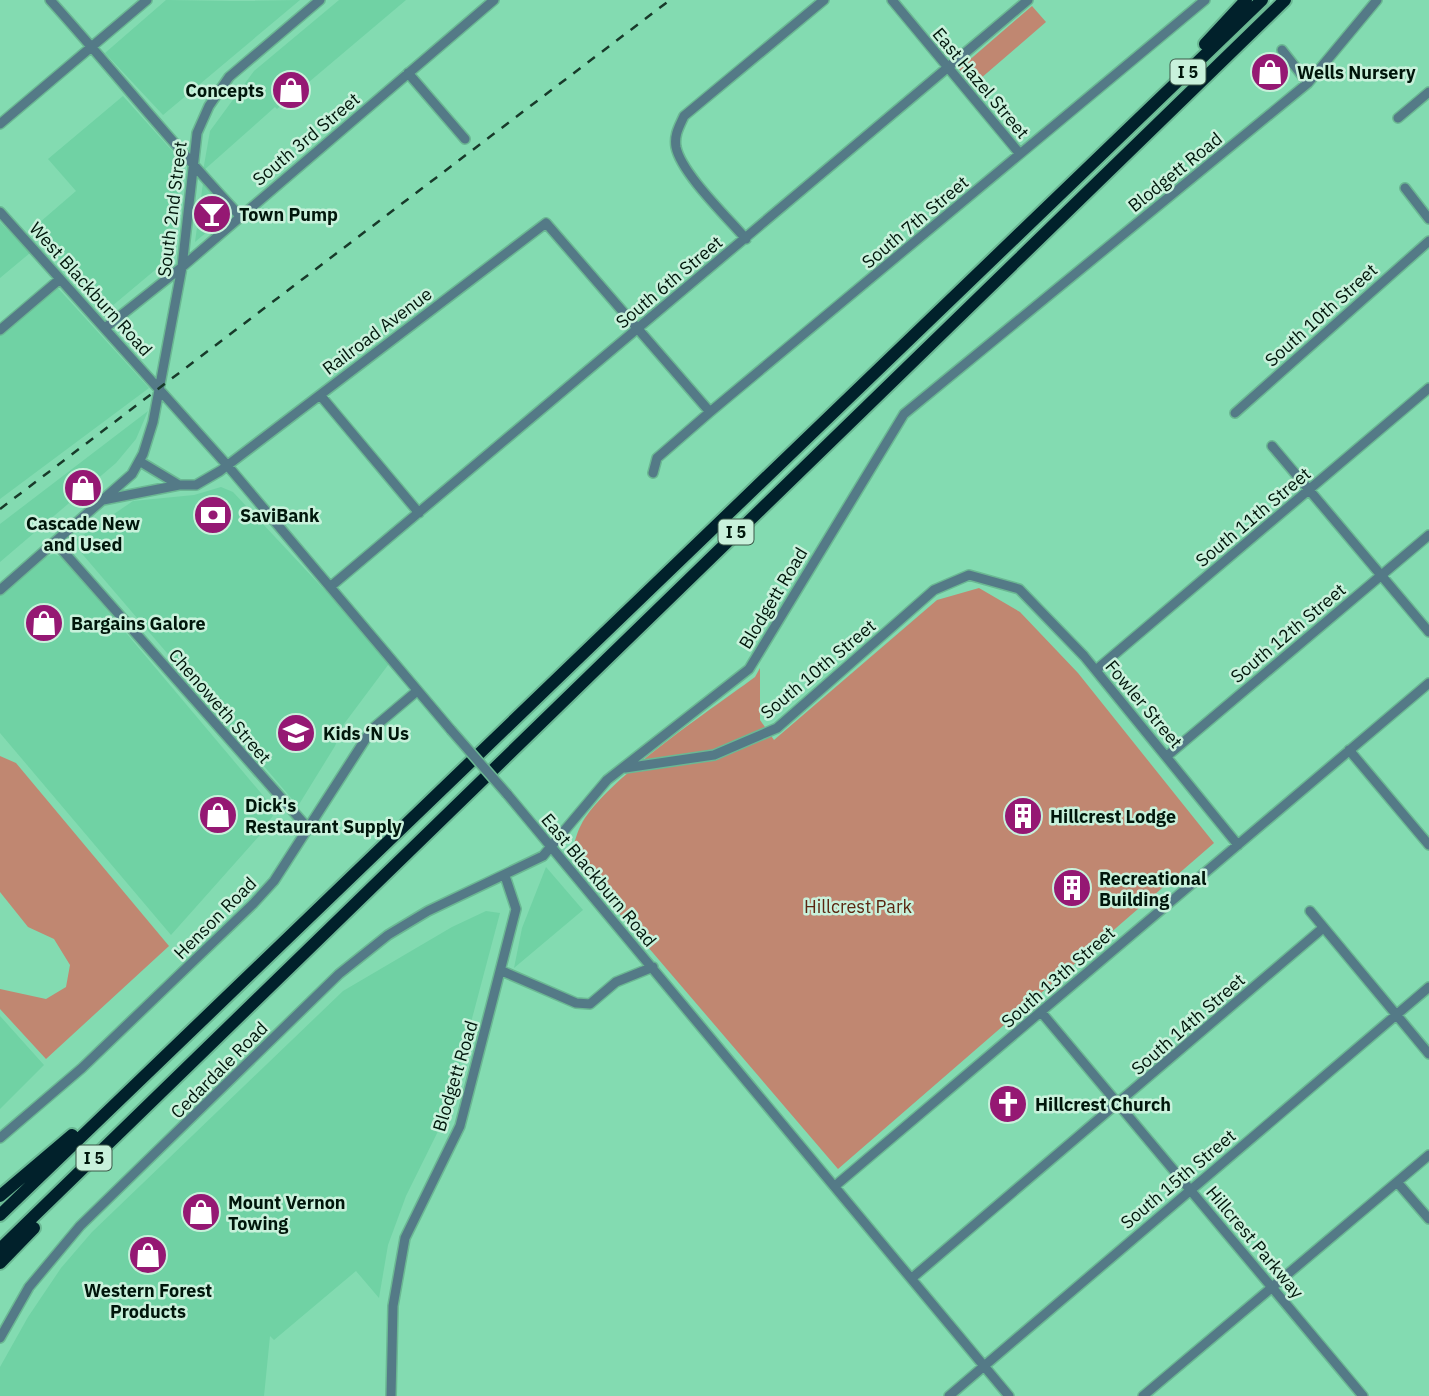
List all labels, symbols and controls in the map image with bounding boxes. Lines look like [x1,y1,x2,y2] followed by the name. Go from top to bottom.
[928,23,1034,143] street label: East Hazel Street
[1249,51,1291,93] shop icon: Wells Nursery
[1170,60,1206,85] road number: I 5
[1297,61,1416,84] place label: Wells Nursery
[270,69,312,111] shop icon: Concepts
[185,79,264,102] place label: Concepts
[248,87,364,191] street label: South 3rd Street
[1123,127,1227,217] street label: Blodgett Road
[152,140,192,278] street label: South 2nd Street
[857,171,973,273] street label: South 7th Street
[191,193,233,235] bar icon: Town Pump
[239,203,338,226] place label: Town Pump
[25,217,157,361] street label: West Blackburn Road
[611,231,727,333] street label: South 6th Street
[1260,259,1382,371] street label: South 10th Street
[318,282,436,380] street label: Railroad Avenue
[1191,462,1315,572] street label: South 11th Street
[62,467,104,509] shop icon: Cascade New and Used
[192,494,234,536] bank icon: SaviBank
[240,504,320,527] place label: SaviBank
[26,512,140,556] place label: Cascade New and Used
[718,520,754,544] road number: I 5
[734,543,812,653] street label: Blodgett Road
[1226,578,1350,688] street label: South 12th Street
[23,602,65,644] shop icon: Bargains Galore
[71,612,206,635] place label: Bargains Galore
[756,614,880,724] street label: South 10th Street
[164,644,276,768] street label: Chenoweth Street
[1100,655,1188,753] street label: Fowler Street
[275,712,317,754] school or university icon: Kids ‘N Us
[323,722,409,745] place label: Kids ‘N Us
[197,794,239,836] shop icon: Dick's Restaurant Supply
[245,794,402,838] place label: Dick's Restaurant Supply
[1002,795,1044,837] building icon: Hillcrest Lodge
[1050,805,1176,828] place label: Hillcrest Lodge
[536,809,662,951] street label: East Blackburn Road
[1051,867,1093,909] building icon: Recreational Building
[1099,867,1207,911] place label: Recreational Building
[169,872,261,964] street label: Henson Road
[804,895,913,918] park label: Hillcrest Park
[996,921,1120,1033] street label: South 13th Street
[1126,968,1250,1080] street label: South 14th Street
[166,1017,272,1123] street label: Cedardale Road
[427,1018,483,1134] street label: Blodgett Road
[987,1083,1029,1125] church icon: Hillcrest Church
[1035,1093,1171,1116] place label: Hillcrest Church
[1116,1124,1240,1234] street label: South 15th Street
[76,1146,112,1170] road number: I 5
[1201,1181,1309,1303] street label: Hillcrest Parkway
[180,1191,222,1233] shop icon: Mount Vernon Towing
[228,1191,346,1235] place label: Mount Vernon Towing
[127,1234,169,1276] shop icon: Western Forest Products
[84,1279,212,1323] place label: Western Forest Products

